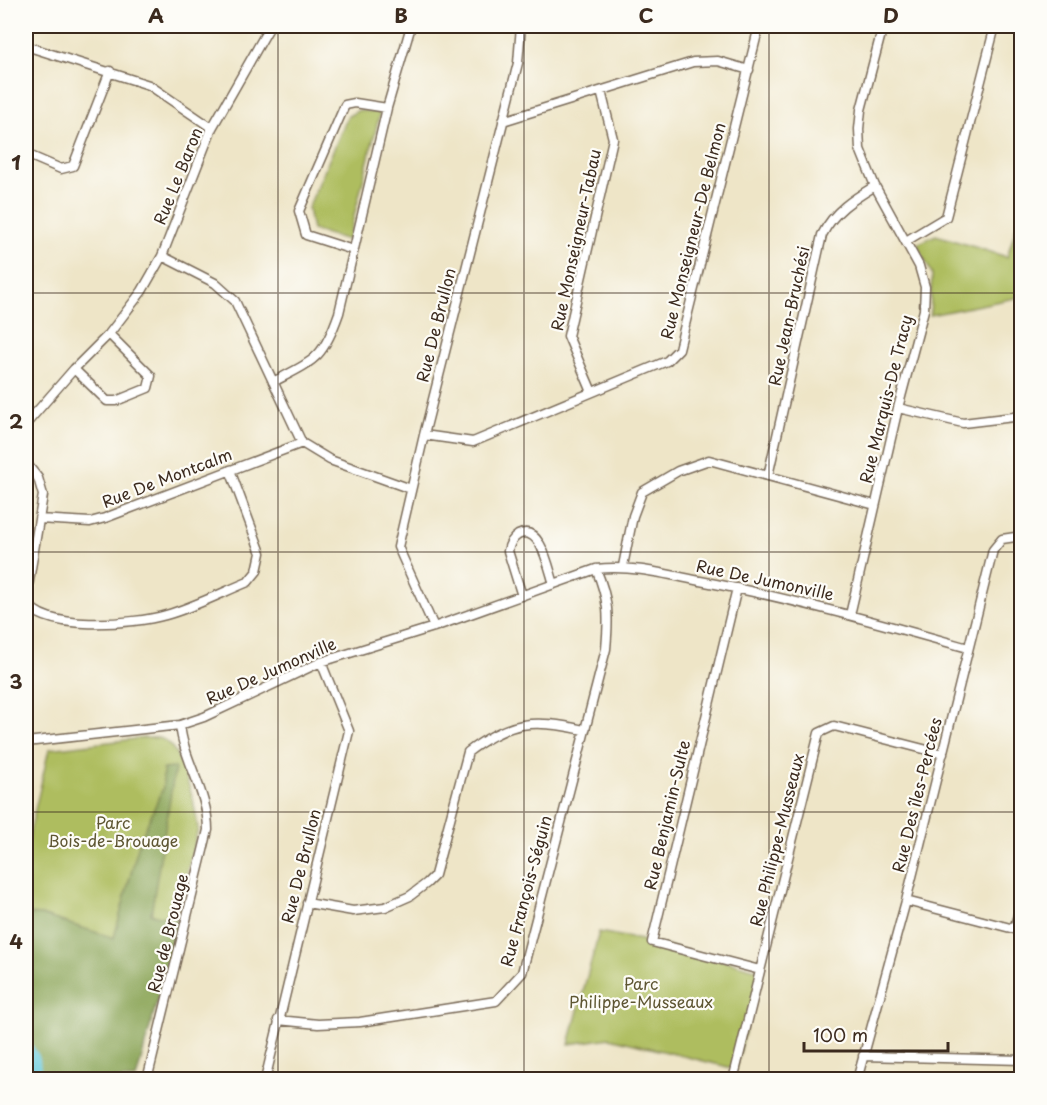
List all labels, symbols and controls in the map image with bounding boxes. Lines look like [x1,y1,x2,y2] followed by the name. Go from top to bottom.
[148,0,164,30] text: A
[394,0,408,30] text: B
[638,0,654,30] text: C
[883,0,899,30] text: D
[653,120,731,342] street label: Rue Monseigneur-De Belmon
[147,123,208,228] street label: Rue Le Baron
[11,147,21,177] text: 1
[544,147,606,333] street label: Rue Monseigneur-Tabau
[761,244,815,388] street label: Rue Jean-Bruchési
[409,265,461,384] street label: Rue De Brullon
[853,312,918,485] street label: Rue Marquis-De Tracy
[9,406,23,436] text: 2
[98,441,235,513] street label: Rue De Montcalm
[694,553,837,605] street label: Rue De Jumonville
[202,631,340,710] street label: Rue De Jumonville
[9,666,23,696] text: 3
[885,715,947,875] street label: Rue Des îles-Percées
[637,737,695,892] street label: Rue Benjamin-Sulte
[743,751,809,929] street label: Rue Philippe-Musseaux
[274,806,326,925] street label: Rue De Brullon
[48,810,178,852] park label: Parc Bois-de-Brouage
[493,812,557,969] street label: Rue François-Séguin
[141,871,193,995] street label: Rue de Brouage
[9,926,23,956] text: 4
[569,971,713,1013] park label: Parc Philippe-Musseaux
[804,1015,948,1053] scale bar
[813,1021,868,1048] text: 100 m

